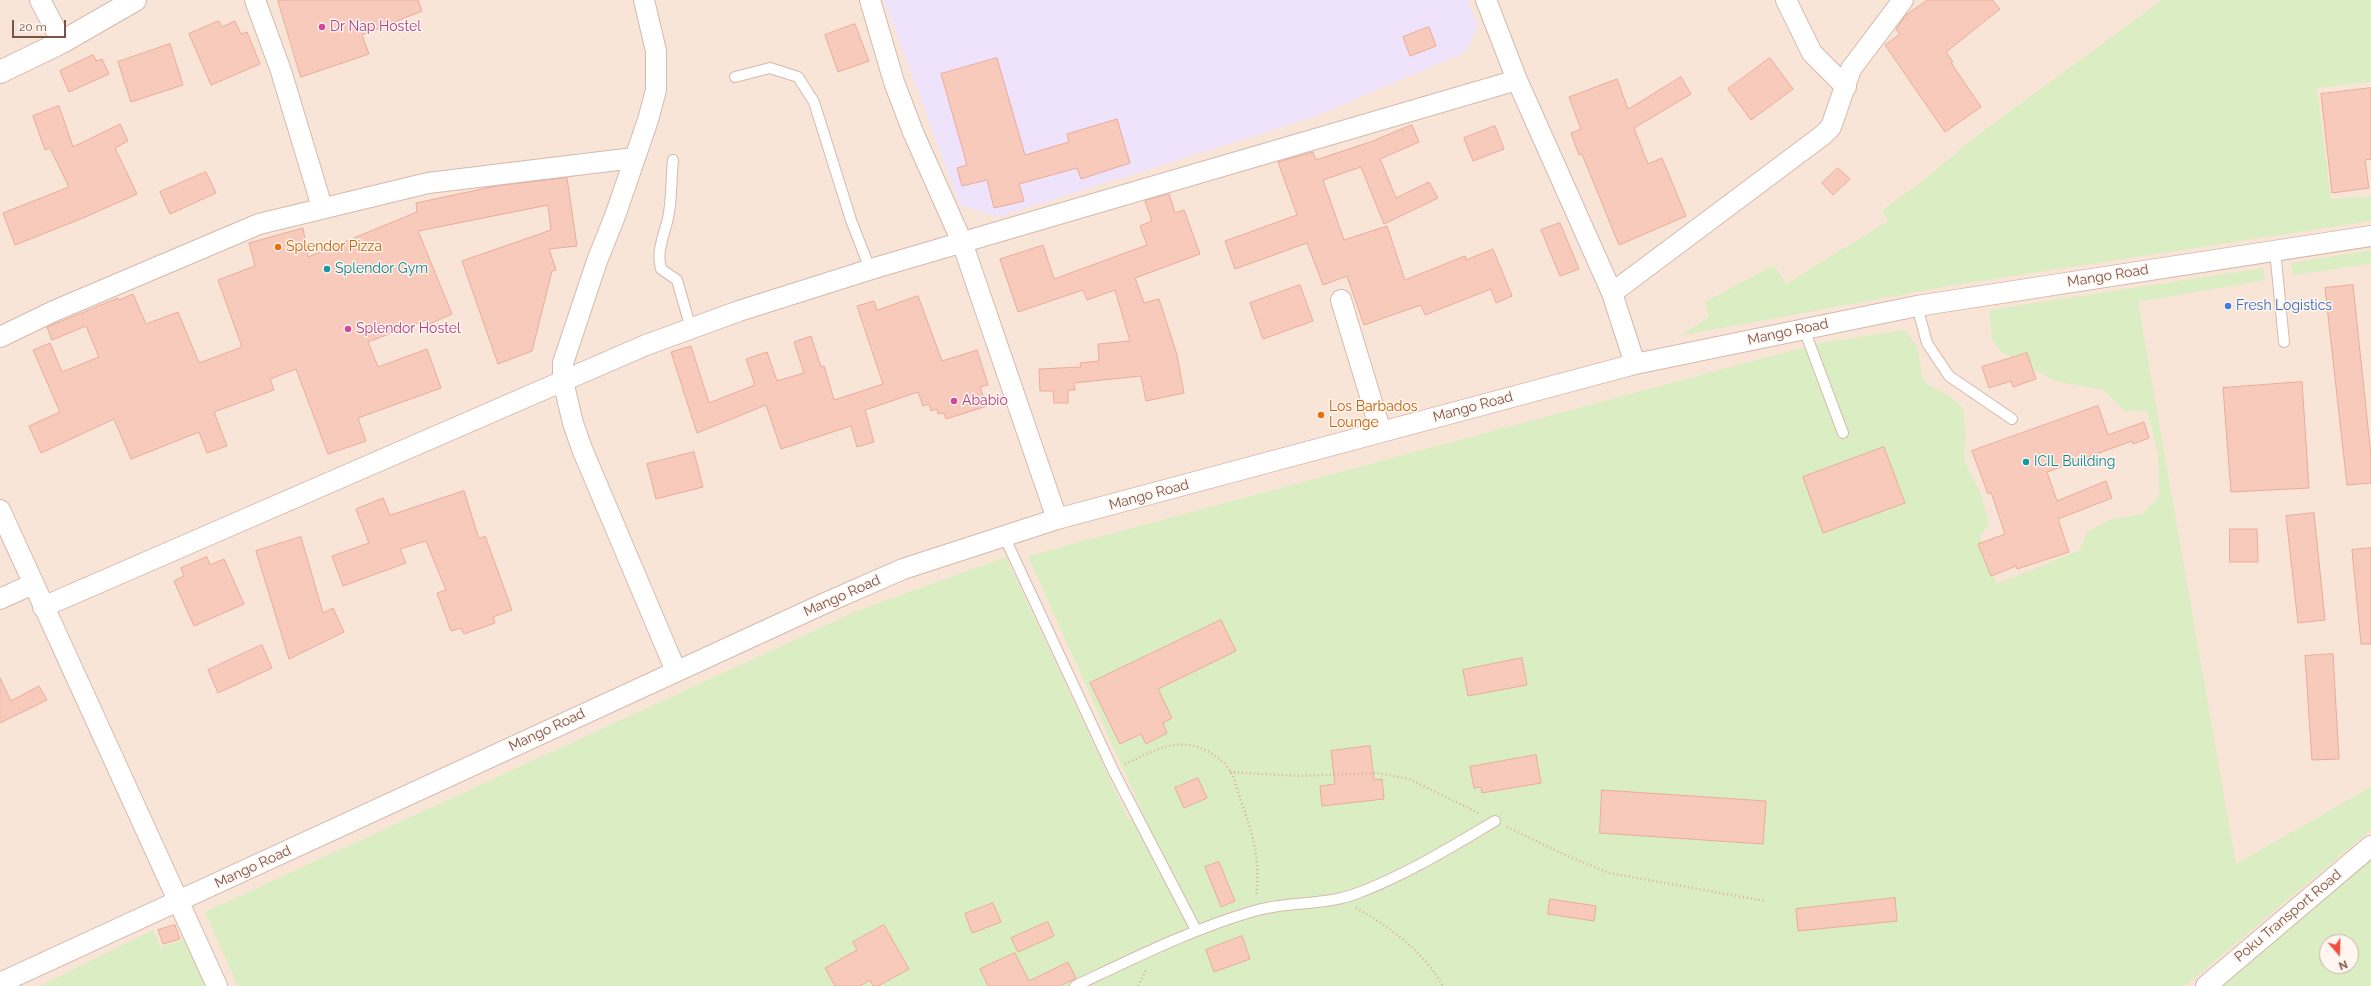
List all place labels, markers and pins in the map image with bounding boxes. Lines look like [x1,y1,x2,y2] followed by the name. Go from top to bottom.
[330,19,421,35] place label: Dr Nap Hostel
[317,22,327,32] marker: Dr Nap Hostel
[286,239,382,255] place label: Splendor Pizza
[273,242,283,252] marker: Splendor Pizza
[335,261,428,277] place label: Splendor Gym
[322,264,332,274] marker: Splendor Gym
[2236,298,2332,314] place label: Fresh Logistics
[2223,301,2233,311] marker: Fresh Logistics
[356,321,461,337] place label: Splendor Hostel
[343,324,353,334] marker: Splendor Hostel
[962,393,1008,409] place label: Ababio
[949,396,959,406] marker: Ababio
[1329,399,1418,432] place label: Los Barbados Lounge
[1316,410,1326,420] marker: Los Barbados Lounge
[2034,454,2115,470] place label: ICIL Building
[2021,457,2031,467] marker: ICIL Building

